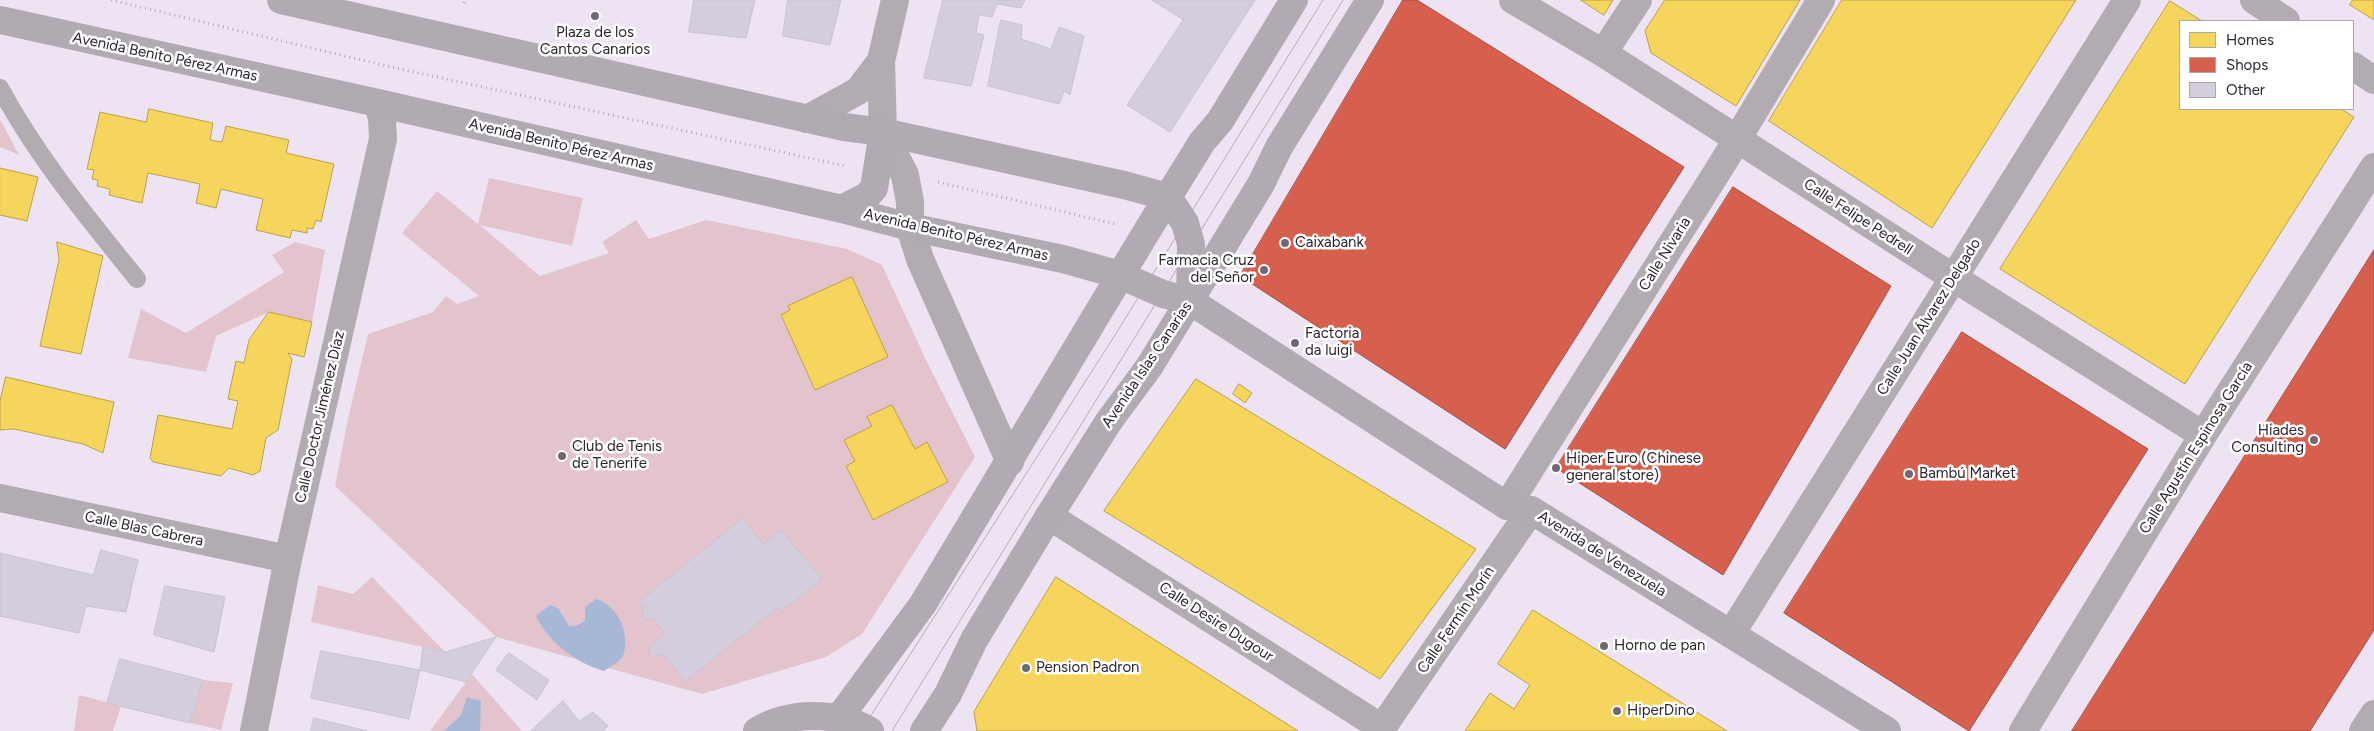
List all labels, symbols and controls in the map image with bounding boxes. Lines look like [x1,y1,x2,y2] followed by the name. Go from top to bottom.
[589,10,601,22] marker: Plaza de los Cantos Canarios
[2179,20,2354,110] legend
[540,24,650,59] place label: Plaza de los Cantos Canarios
[71,29,259,85] street label: Avenida Benito Pérez Armas
[2226,31,2274,49] text: Homes
[2226,56,2268,74] text: Shops
[2226,81,2265,99] text: Other
[467,115,655,175] street label: Avenida Benito Pérez Armas
[1800,175,1916,259] street label: Calle Felipe Pedrell
[862,205,1050,265] street label: Avenida Benito Pérez Armas
[1635,214,1695,294] street label: Calle Nivaria
[1295,234,1364,252] place label: Caixabank
[1873,235,1985,399] street label: Calle Juan Álvarez Delgado
[1279,237,1291,249] marker: Caixabank
[1158,252,1254,287] place label: Farmacia Cruz del Señor
[1258,264,1270,276] marker: Farmacia Cruz del Señor
[1098,299,1196,431] street label: Avenida Islas Canarias
[1305,325,1359,360] place label: Factoria da luigi
[291,329,349,505] street label: Calle Doctor Jiménez Díaz
[1289,337,1301,349] marker: Factoria da luigi
[2136,359,2256,537] street label: Calle Agustín Espinosa García
[2231,422,2304,457] place label: Hiades Consulting
[2308,434,2320,446] marker: Hiades Consulting
[572,438,662,473] place label: Club de Tenis de Tenerife
[556,450,568,462] marker: Club de Tenis de Tenerife
[1566,450,1701,485] place label: Hiper Euro (Chinese general store)
[1550,462,1562,474] marker: Hiper Euro (Chinese general store)
[1919,465,2016,483] place label: Bambú Market
[1903,468,1915,480] marker: Bambú Market
[1535,507,1669,601] street label: Avenida de Venezuela
[83,508,205,550] street label: Calle Blas Cabrera
[1414,563,1498,677] street label: Calle Fermín Morín
[1156,578,1276,666] street label: Calle Desire Dugour
[1614,637,1705,655] place label: Horno de pan
[1598,640,1610,652] marker: Horno de pan
[1036,659,1139,677] place label: Pension Padron
[1020,662,1032,674] marker: Pension Padron
[1627,702,1695,720] place label: HiperDino
[1611,705,1623,717] marker: HiperDino

